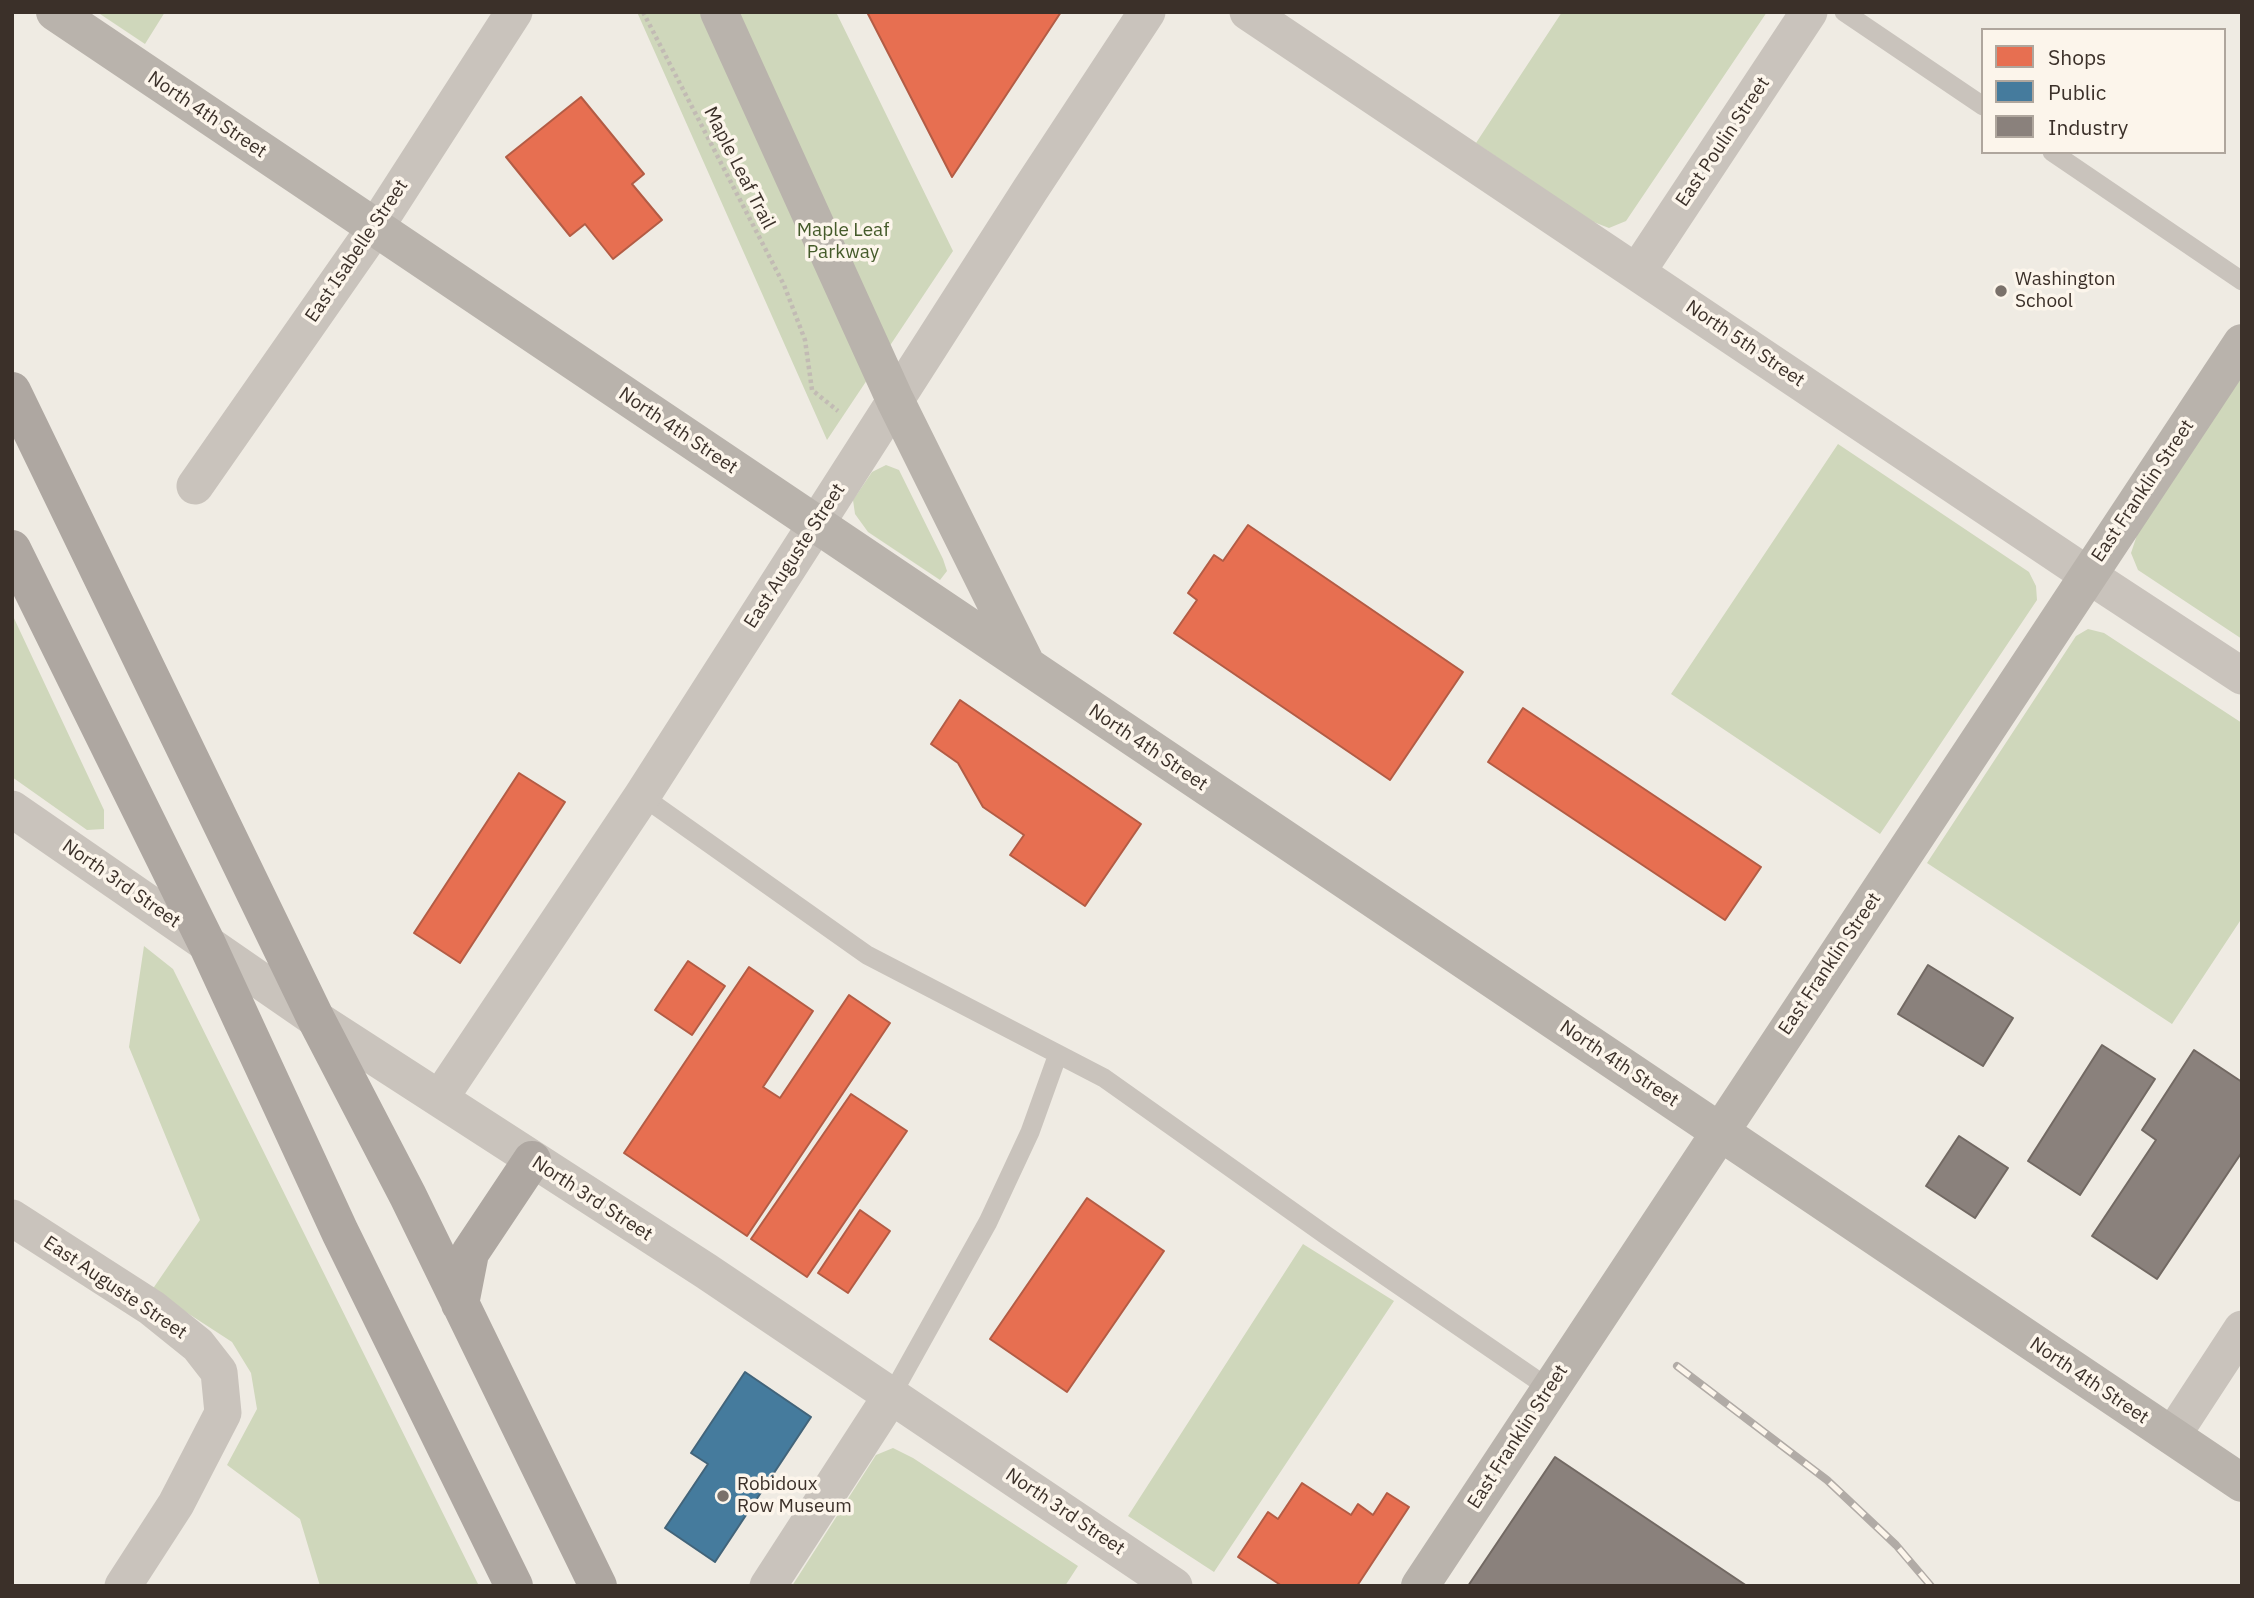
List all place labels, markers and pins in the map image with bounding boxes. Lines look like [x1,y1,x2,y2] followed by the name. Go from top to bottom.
[2015,269,2116,313] place label: Washington School
[1993,283,2009,299] marker: Washington School
[737,1474,852,1518] place label: Robidoux Row Museum
[715,1488,731,1504] marker: Robidoux Row Museum

